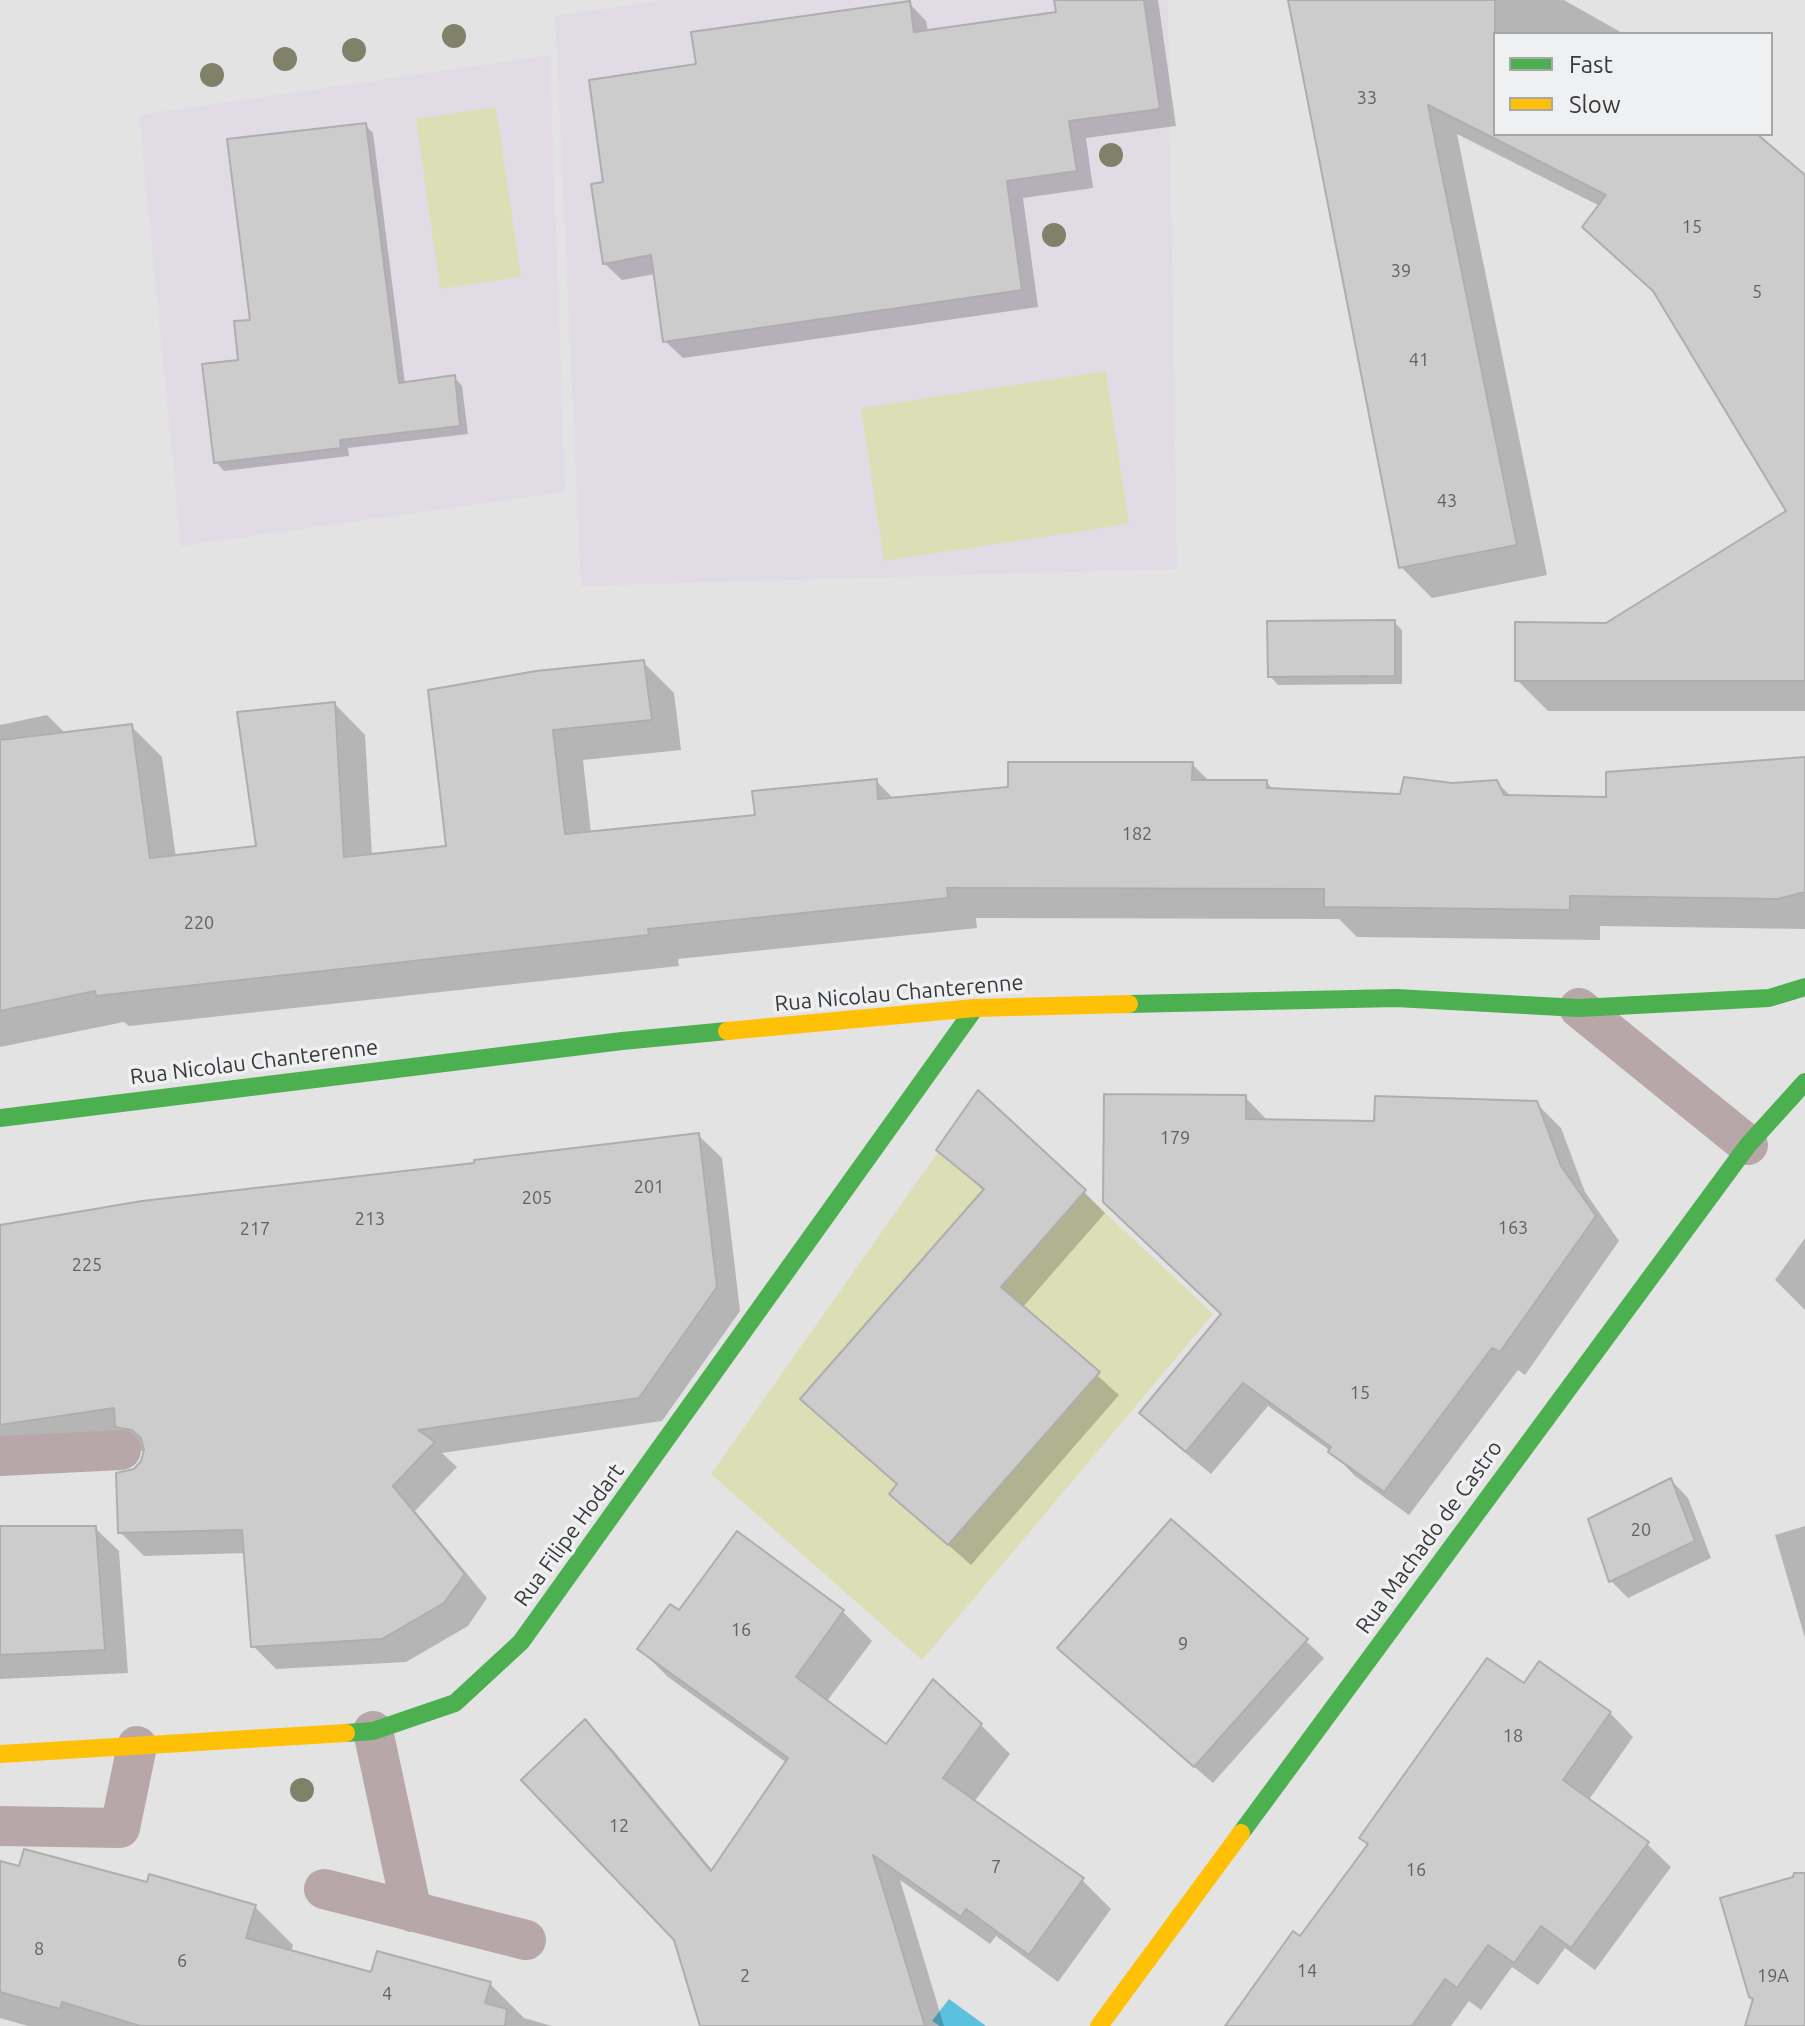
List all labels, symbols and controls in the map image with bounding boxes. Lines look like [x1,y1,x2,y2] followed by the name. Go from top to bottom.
[1493,32,1773,136] legend
[1569,51,1613,78] text: Fast
[1357,87,1377,109] house number: 33
[1569,91,1621,118] text: Slow
[1682,216,1702,238] house number: 15
[1391,260,1411,282] house number: 39
[1752,281,1762,303] house number: 5
[1409,349,1429,371] house number: 41
[1437,490,1457,512] house number: 43
[1122,823,1152,845] house number: 182
[184,912,214,934] house number: 220
[773,969,1025,1017] street label: Rua Nicolau Chanterenne
[128,1034,380,1090] street label: Rua Nicolau Chanterenne
[1160,1127,1190,1149] house number: 179
[634,1176,664,1198] house number: 201
[522,1187,552,1209] house number: 205
[355,1208,385,1230] house number: 213
[1498,1217,1528,1239] house number: 163
[240,1218,270,1240] house number: 217
[72,1254,102,1276] house number: 225
[1350,1382,1370,1404] house number: 15
[1350,1435,1508,1639] street label: Rua Machado de Castro
[508,1458,630,1612] street label: Rua Filipe Hodart
[1631,1519,1651,1541] house number: 20
[731,1619,751,1641] house number: 16
[1178,1633,1188,1655] house number: 9
[1503,1725,1523,1747] house number: 18
[609,1815,629,1837] house number: 12
[991,1856,1001,1878] house number: 7
[1406,1859,1426,1881] house number: 16
[34,1938,44,1960] house number: 8
[177,1950,187,1972] house number: 6
[1297,1960,1317,1982] house number: 14
[740,1965,750,1987] house number: 2
[1757,1965,1789,1987] house number: 19A
[382,1983,392,2005] house number: 4

